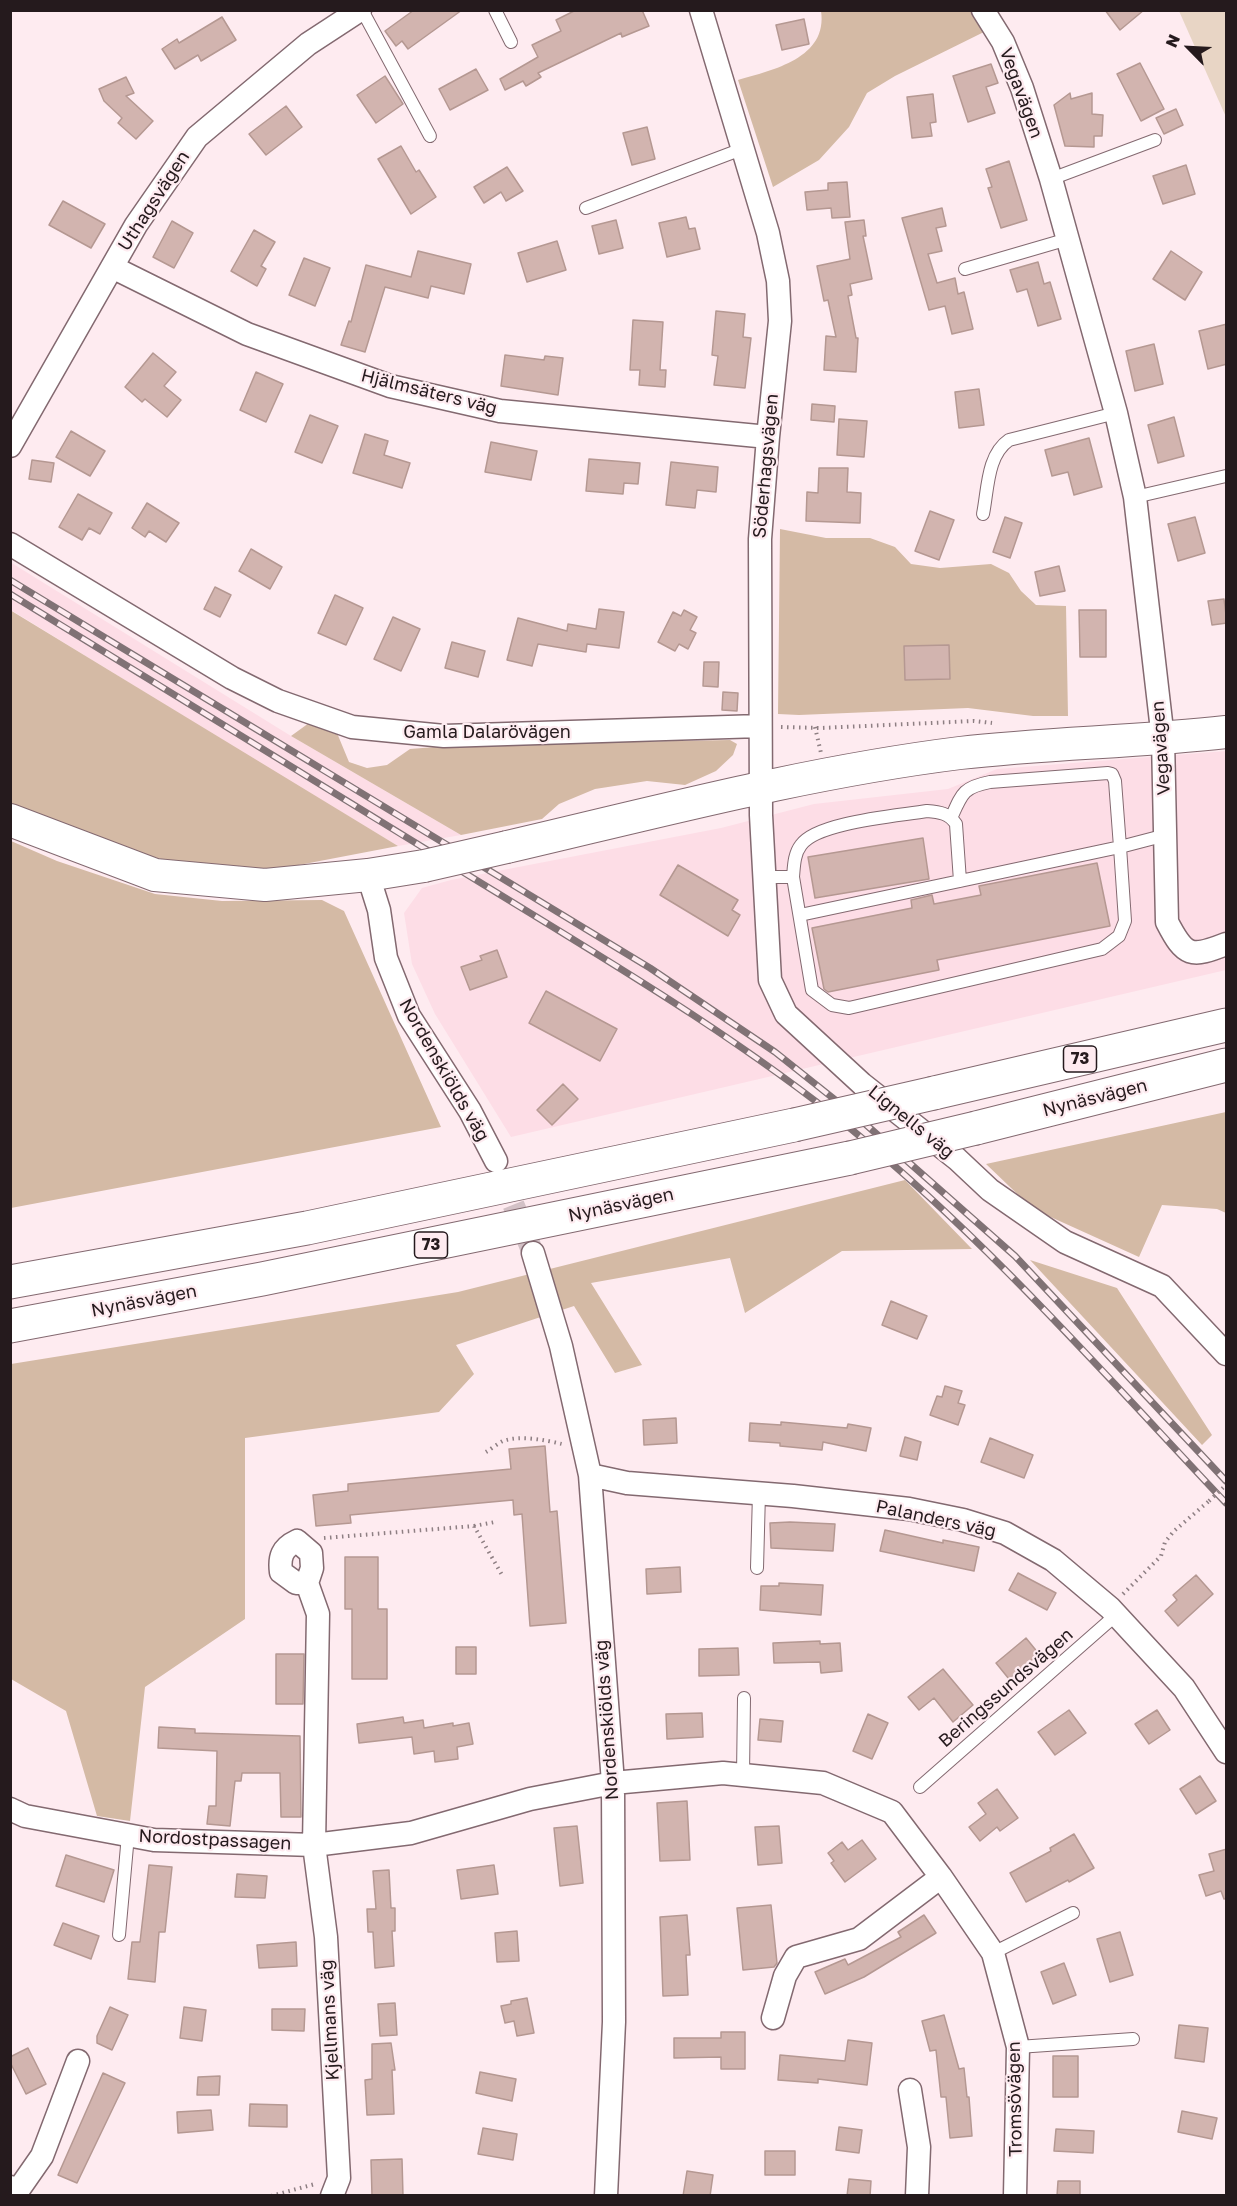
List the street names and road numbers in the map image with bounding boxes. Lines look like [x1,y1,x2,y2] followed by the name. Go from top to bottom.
[995,45,1047,141] street label: Vegavägen
[114,147,194,255] street label: Uthagsvägen
[359,365,499,419] street label: Hjälmsäters väg
[749,393,783,539] street label: Söderhagsvägen
[1147,700,1175,796] street label: Vegavägen
[403,721,571,743] street label: Gamla Dalarövägen
[394,995,494,1145] street label: Nordenskiölds väg
[1064,1046,1096,1072] road number: 73
[1040,1075,1150,1121] street label: Nynäsvägen
[864,1081,958,1163] street label: Lignells väg
[566,1183,676,1227] street label: Nynäsvägen
[414,1232,448,1258] road number: 73
[89,1280,199,1322] street label: Nynäsvägen
[874,1496,998,1542] street label: Palanders väg
[935,1624,1077,1752] street label: Beringssundsvägen
[591,1639,623,1801] street label: Nordenskiölds väg
[138,1825,292,1855] street label: Nordostpassagen
[316,1959,344,2081] street label: Kjellmans väg
[1003,2041,1027,2157] street label: Tromsövägen

